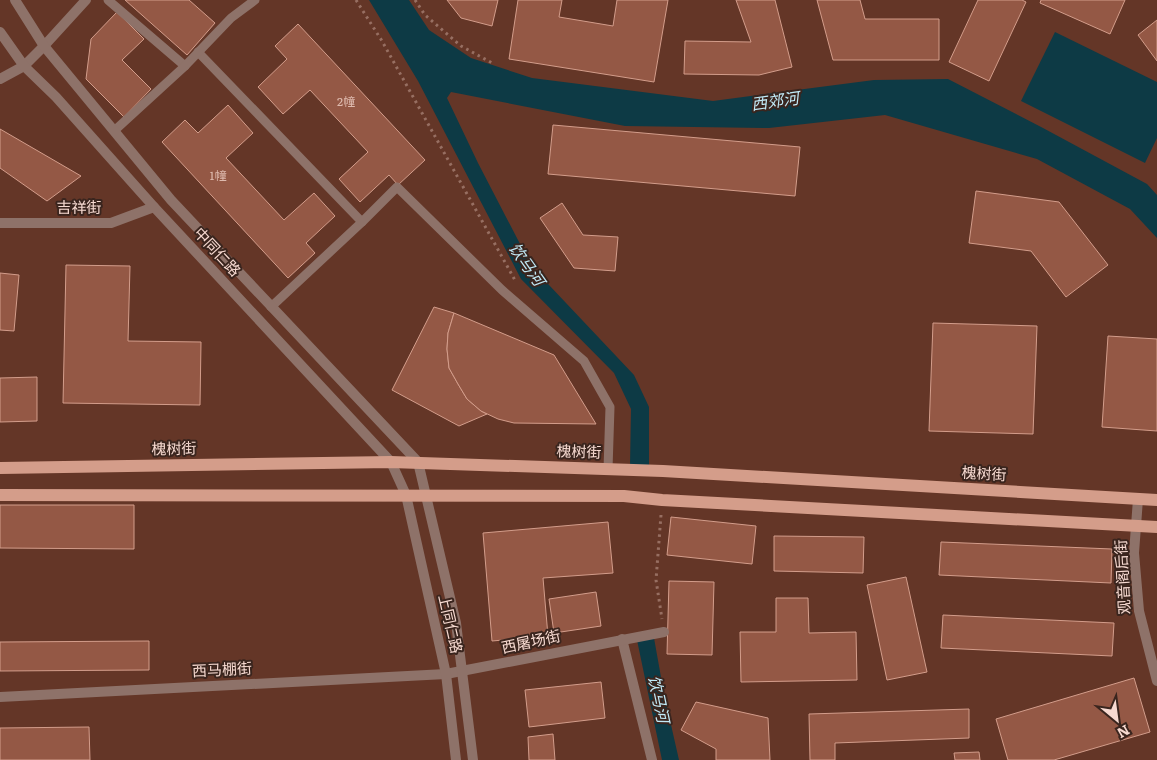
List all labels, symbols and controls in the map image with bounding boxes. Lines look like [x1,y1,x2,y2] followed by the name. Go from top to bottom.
[749,84,803,115] water label: 西郊河
[337,92,355,110] house number: 2幢
[210,166,226,184] house number: 1幢
[56,195,102,218] street label: 吉祥街
[189,221,247,281] street label: 中同仁路
[504,237,553,292] water label: 饮马河
[151,436,197,459] street label: 槐树街
[556,438,602,463] street label: 槐树街
[961,460,1007,485] street label: 槐树街
[1108,539,1135,615] street label: 观音阁后街
[434,592,469,655] street label: 上同仁路
[499,623,562,658] street label: 西屠场街
[191,655,252,682] street label: 西马棚街
[643,673,677,728] water label: 饮马河
[1092,695,1142,745] north arrow
[1114,721,1134,744] text: N

